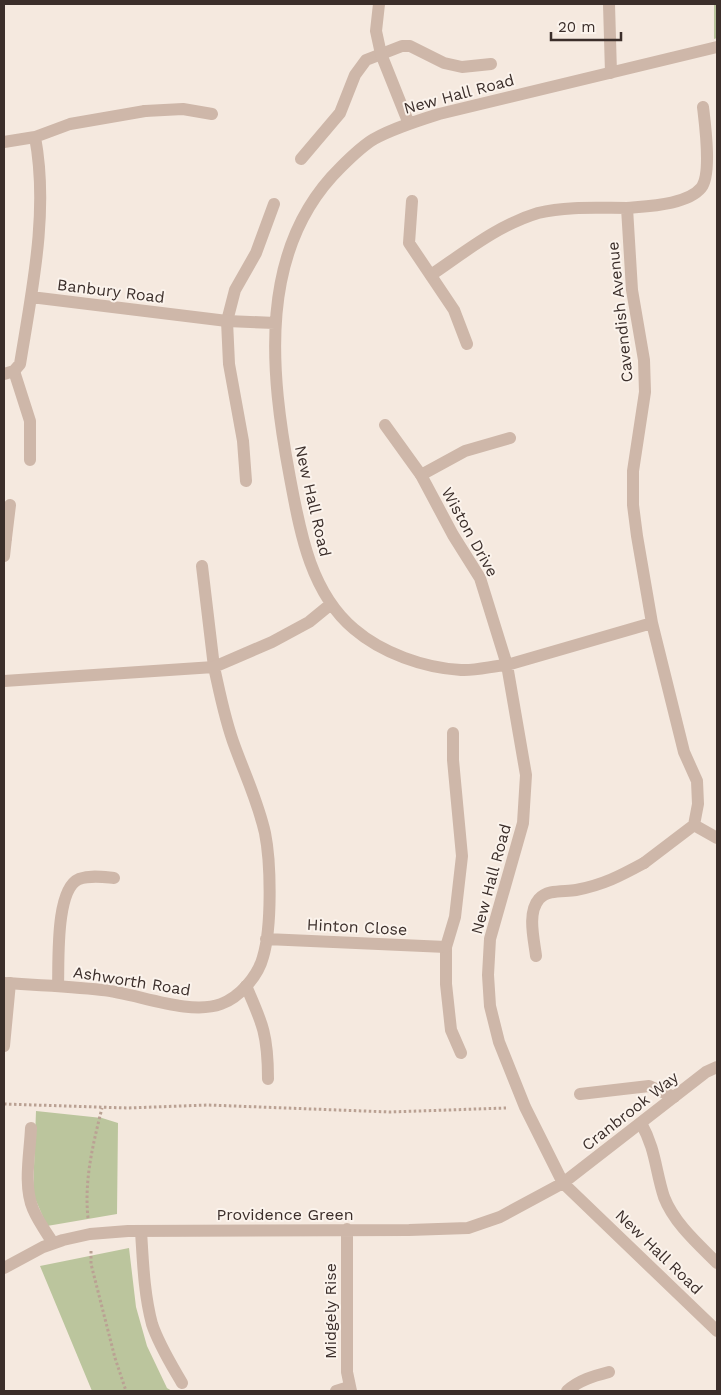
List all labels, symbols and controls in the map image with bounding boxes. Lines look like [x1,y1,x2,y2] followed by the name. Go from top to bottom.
[551,10,621,42] scale bar
[558,18,596,36] text: 20 m
[402,70,516,118] street label: New Hall Road
[603,241,637,383] street label: Cavendish Avenue
[56,275,166,307] street label: Banbury Road
[291,444,335,558] street label: New Hall Road
[438,484,502,580] street label: Wiston Drive
[467,822,515,936] street label: New Hall Road
[306,915,408,939] street label: Hinton Close
[72,962,192,1000] street label: Ashworth Road
[578,1067,683,1155] street label: Cranbrook Way
[216,1205,354,1224] street label: Providence Green
[612,1206,706,1298] street label: New Hall Road
[321,1263,340,1359] street label: Midgely Rise

